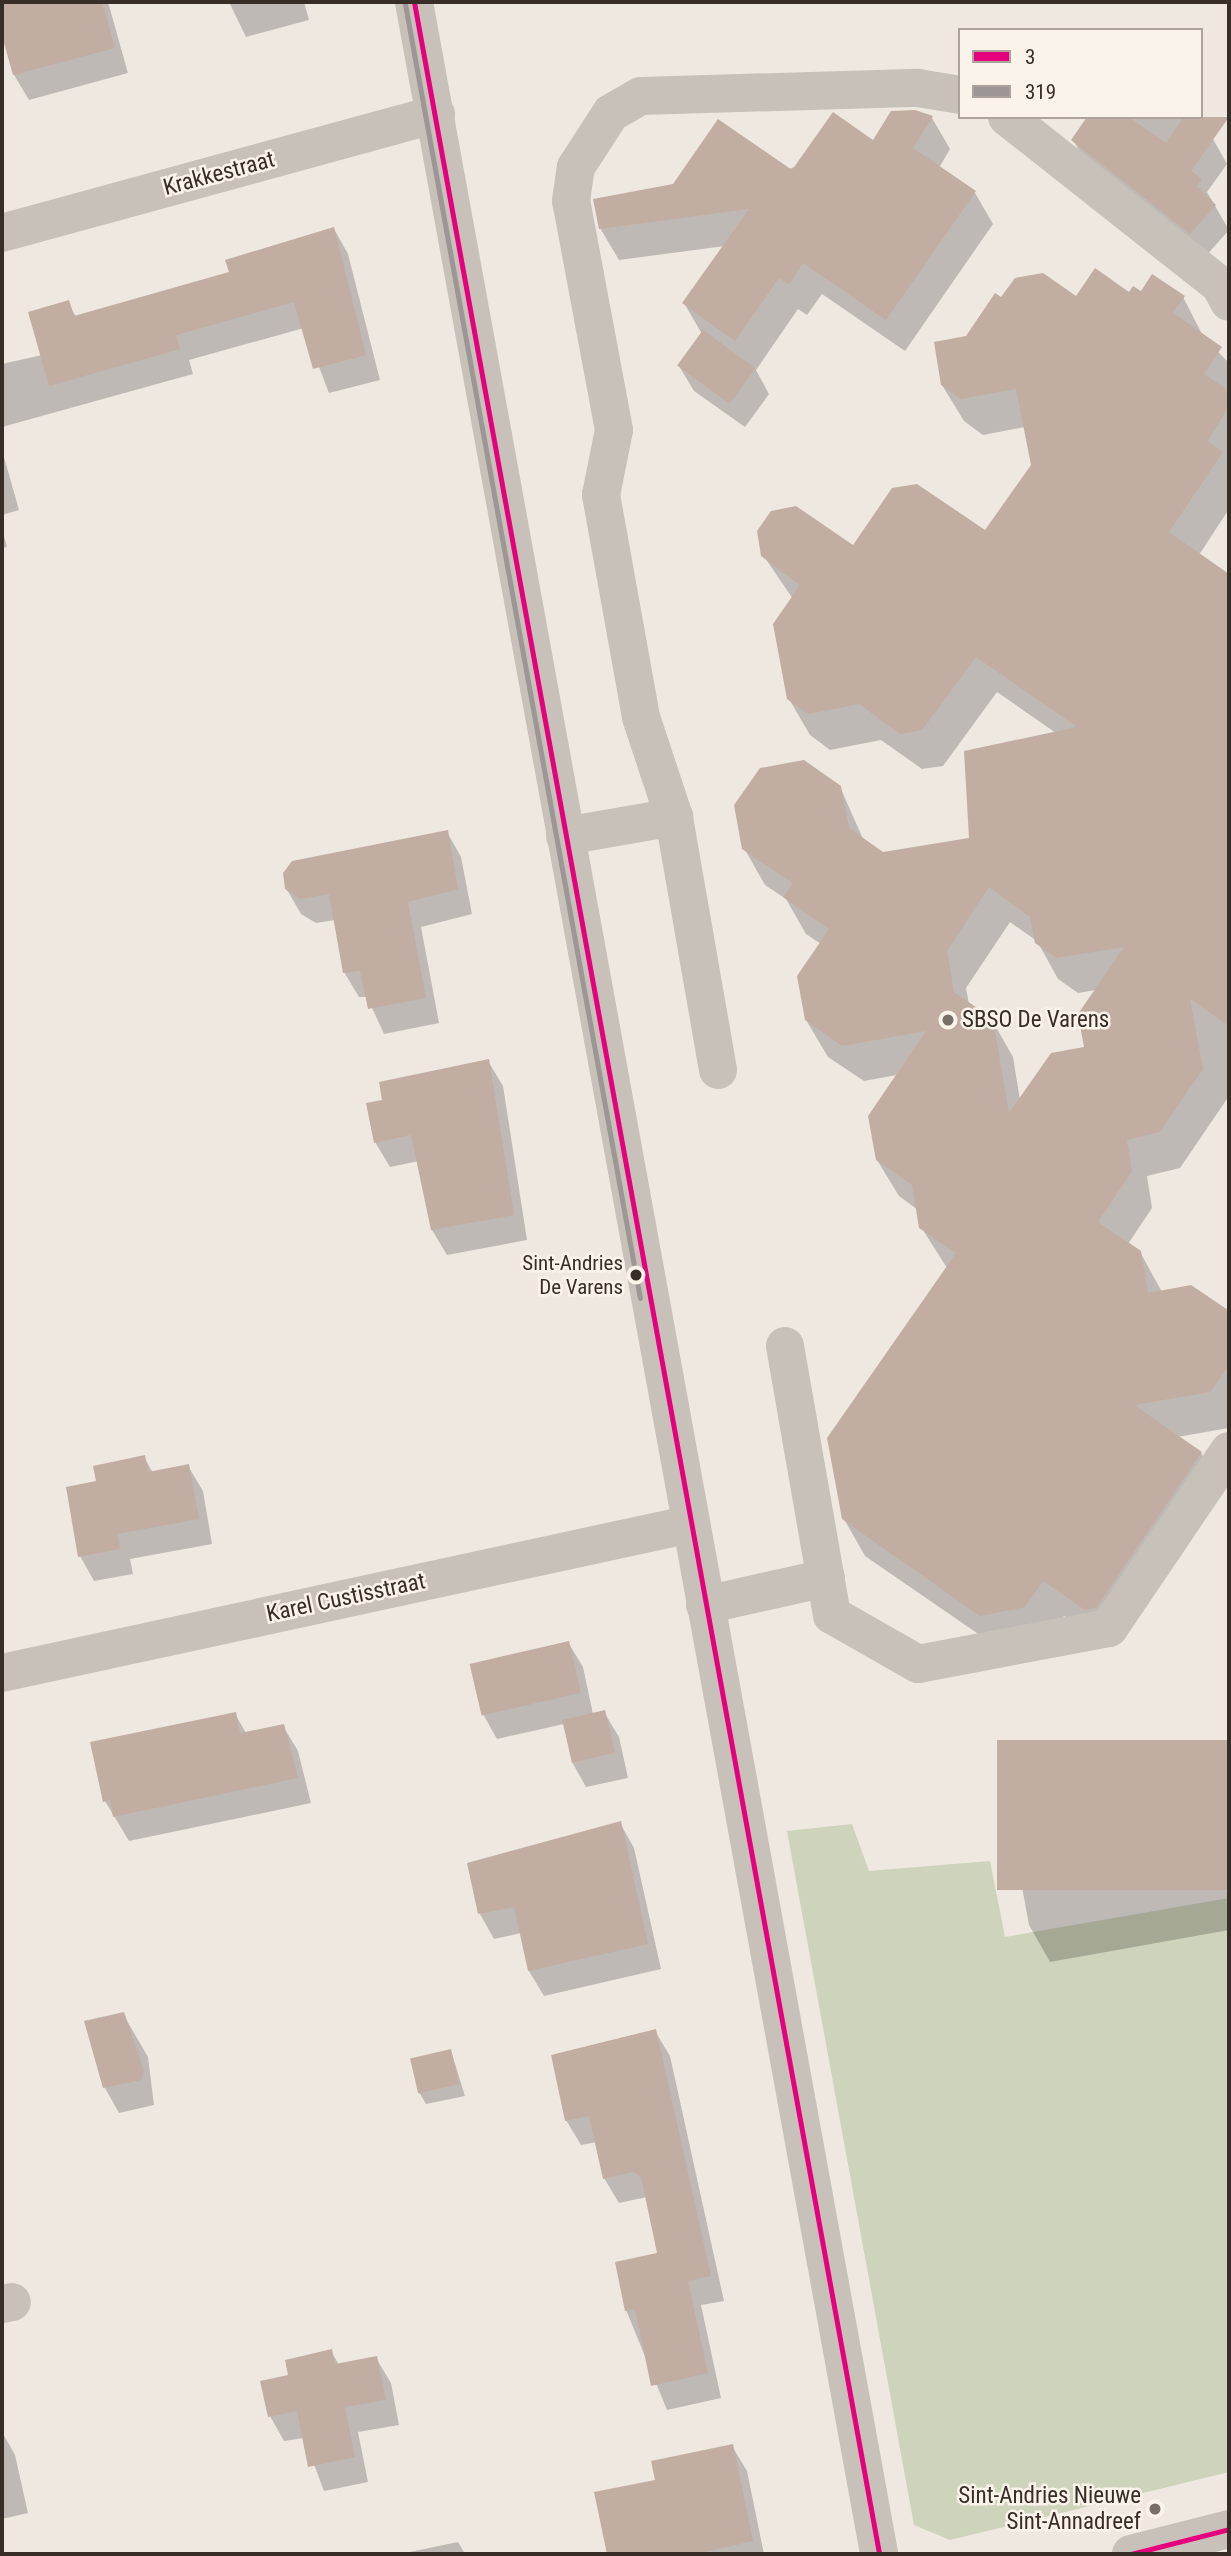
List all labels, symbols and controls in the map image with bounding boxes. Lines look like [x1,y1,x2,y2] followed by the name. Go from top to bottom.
[958,28,1203,119] legend
[1025,45,1035,69] text: 3
[1025,80,1056,104] text: 319
[160,146,278,202] street label: Krakkestraat
[962,1006,1109,1034] place label: SBSO De Varens
[940,1012,956,1028] marker: SBSO De Varens
[522,1250,623,1300] place label: Sint-Andries De Varens
[629,1268,643,1282] marker: Sint-Andries De Varens
[264,1568,428,1628] street label: Karel Custisstraat
[958,2482,1141,2536] place label: Sint-Andries Nieuwe Sint-Annadreef
[1147,2501,1163,2517] marker: Sint-Andries Nieuwe Sint-Annadreef

